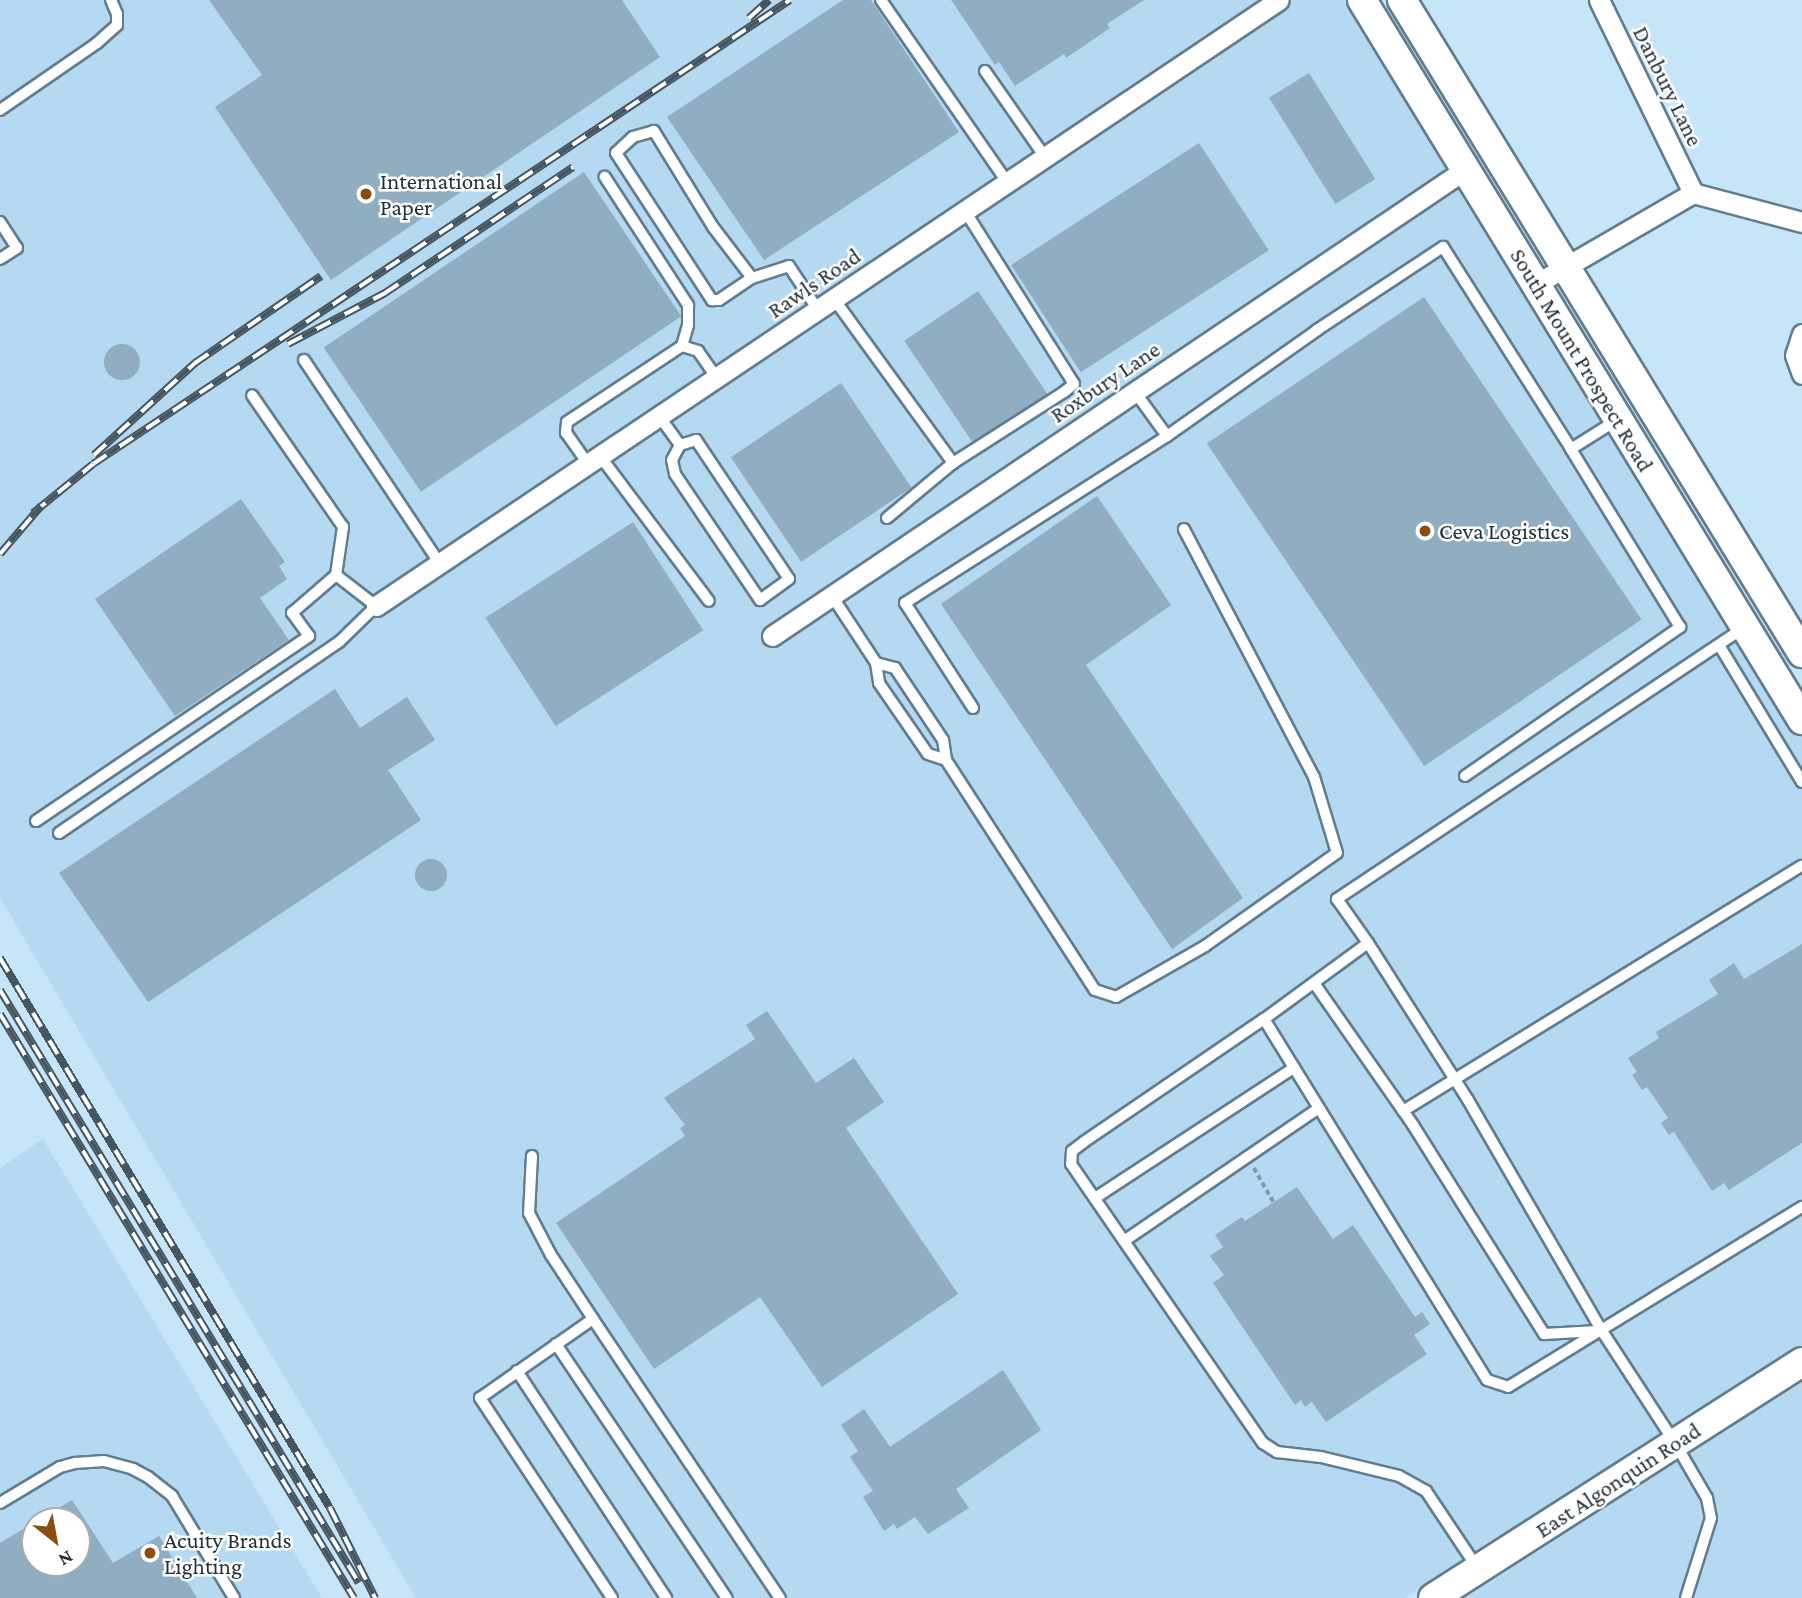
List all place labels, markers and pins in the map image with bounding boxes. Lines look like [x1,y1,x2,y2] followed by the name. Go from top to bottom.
[380,167,502,221] place label: International Paper
[358,186,374,202] marker: International Paper
[1439,517,1569,545] place label: Ceva Logistics
[1417,523,1433,539] marker: Ceva Logistics
[164,1526,292,1580] place label: Acuity Brands Lighting
[142,1545,158,1561] marker: Acuity Brands Lighting

